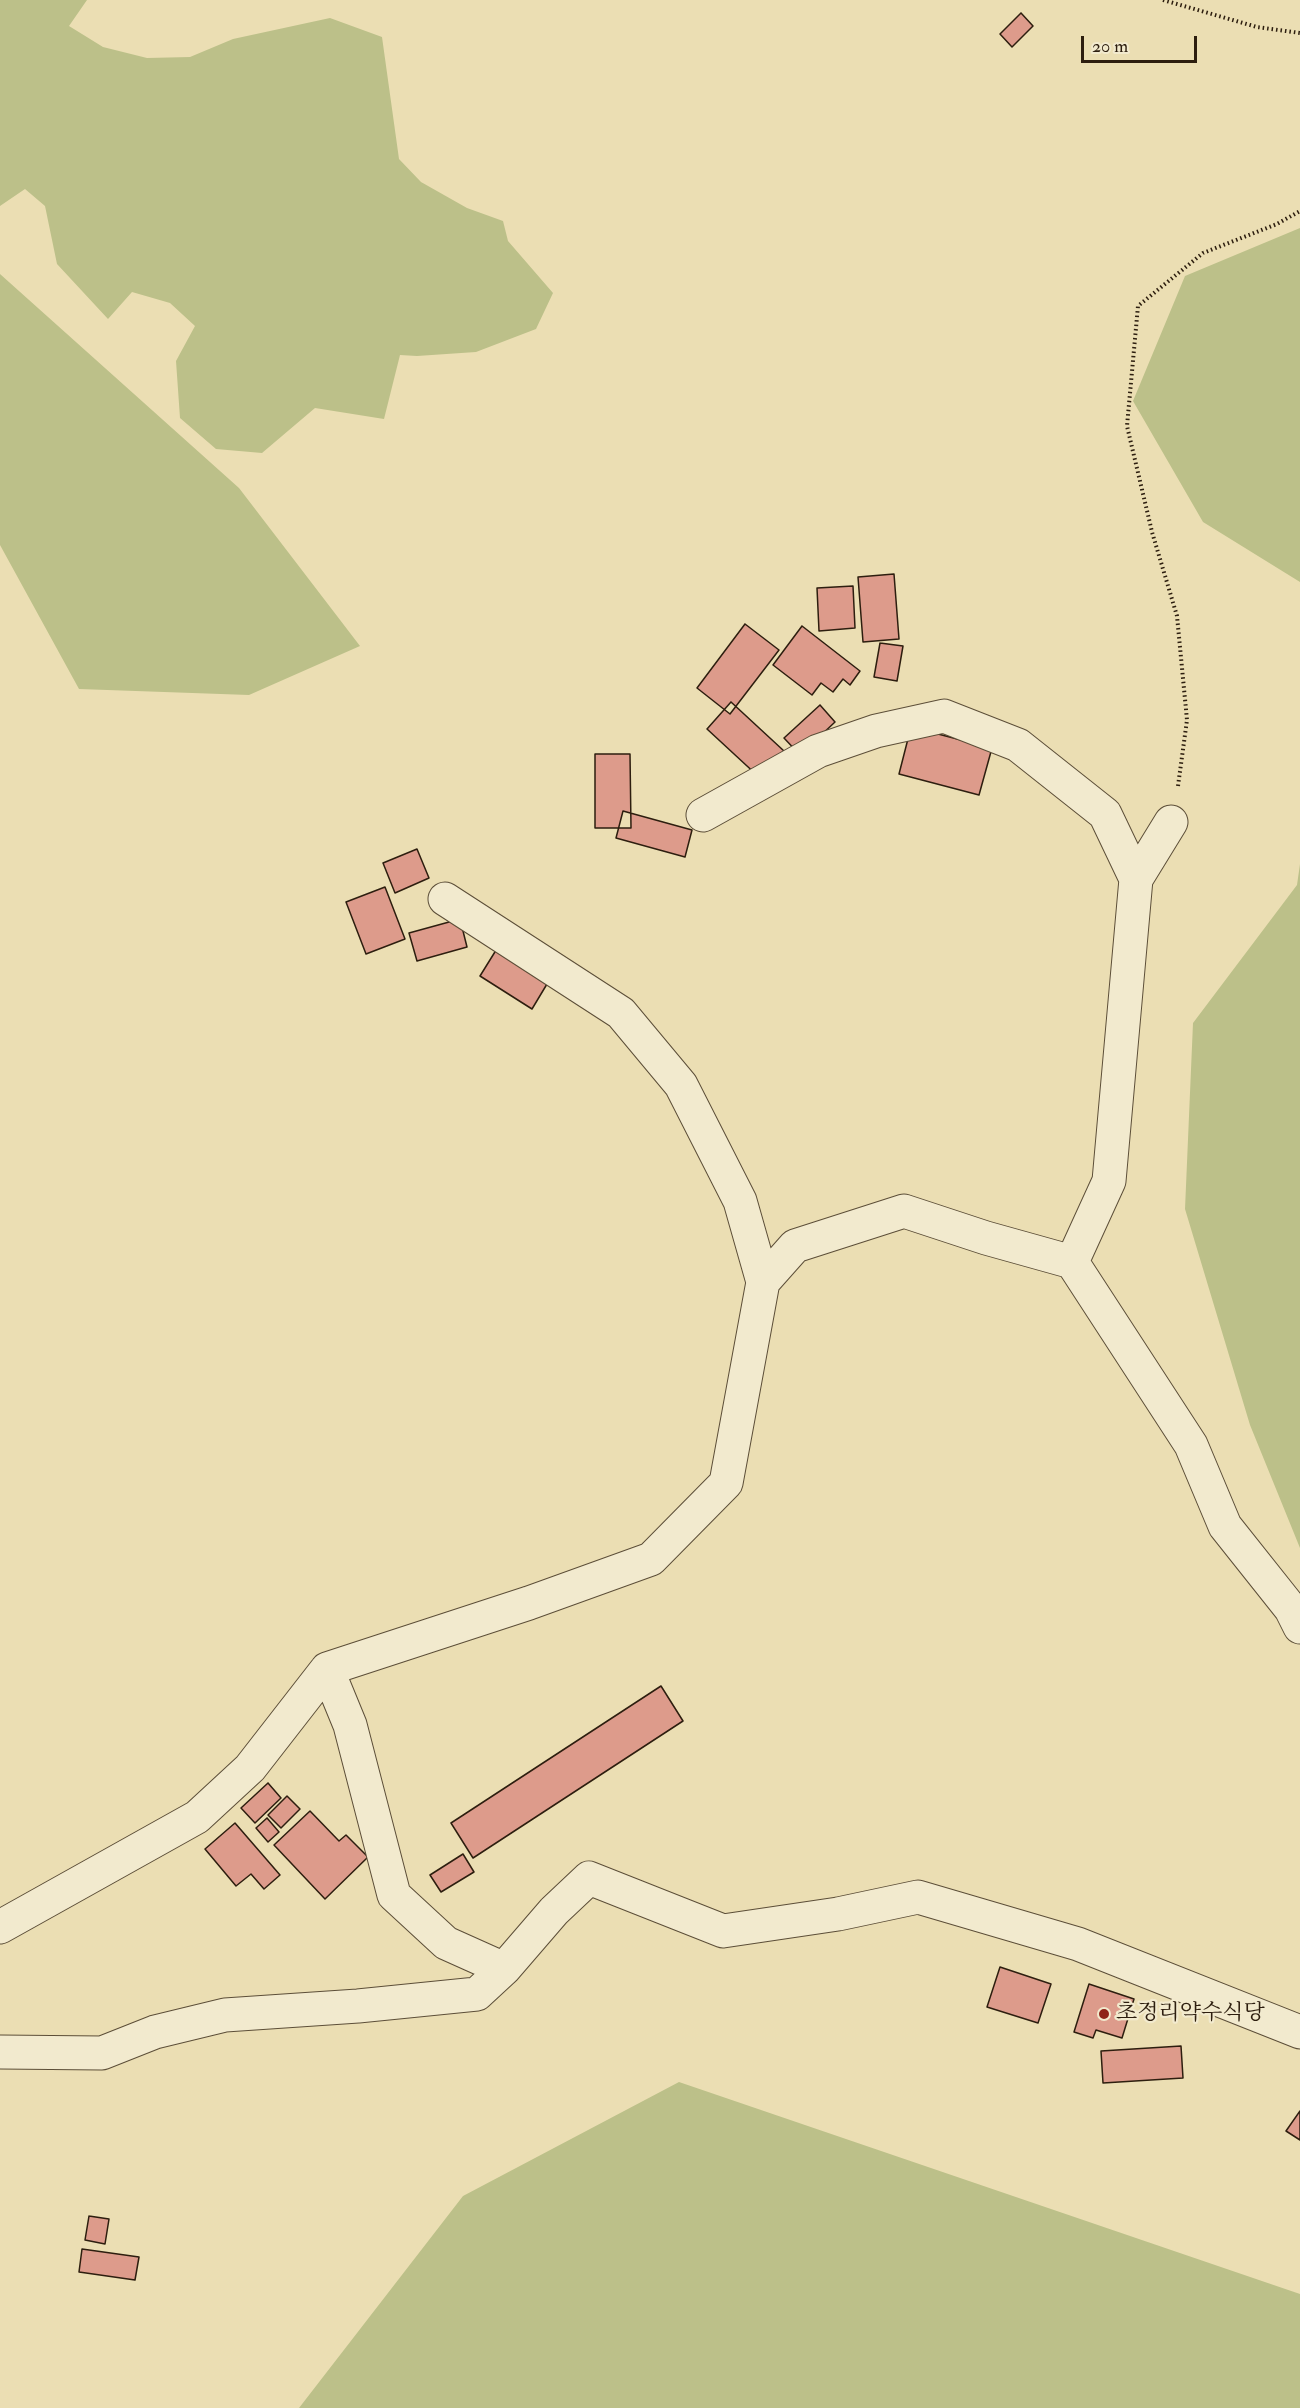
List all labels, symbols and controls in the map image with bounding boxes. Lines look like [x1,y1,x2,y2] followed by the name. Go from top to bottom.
[1084,24,1200,62] scale bar
[1092,35,1128,58] text: 20 m
[1116,2001,1265,2027] place label: 초정리약수식당
[1097,2007,1111,2021] marker: 초정리약수식당

